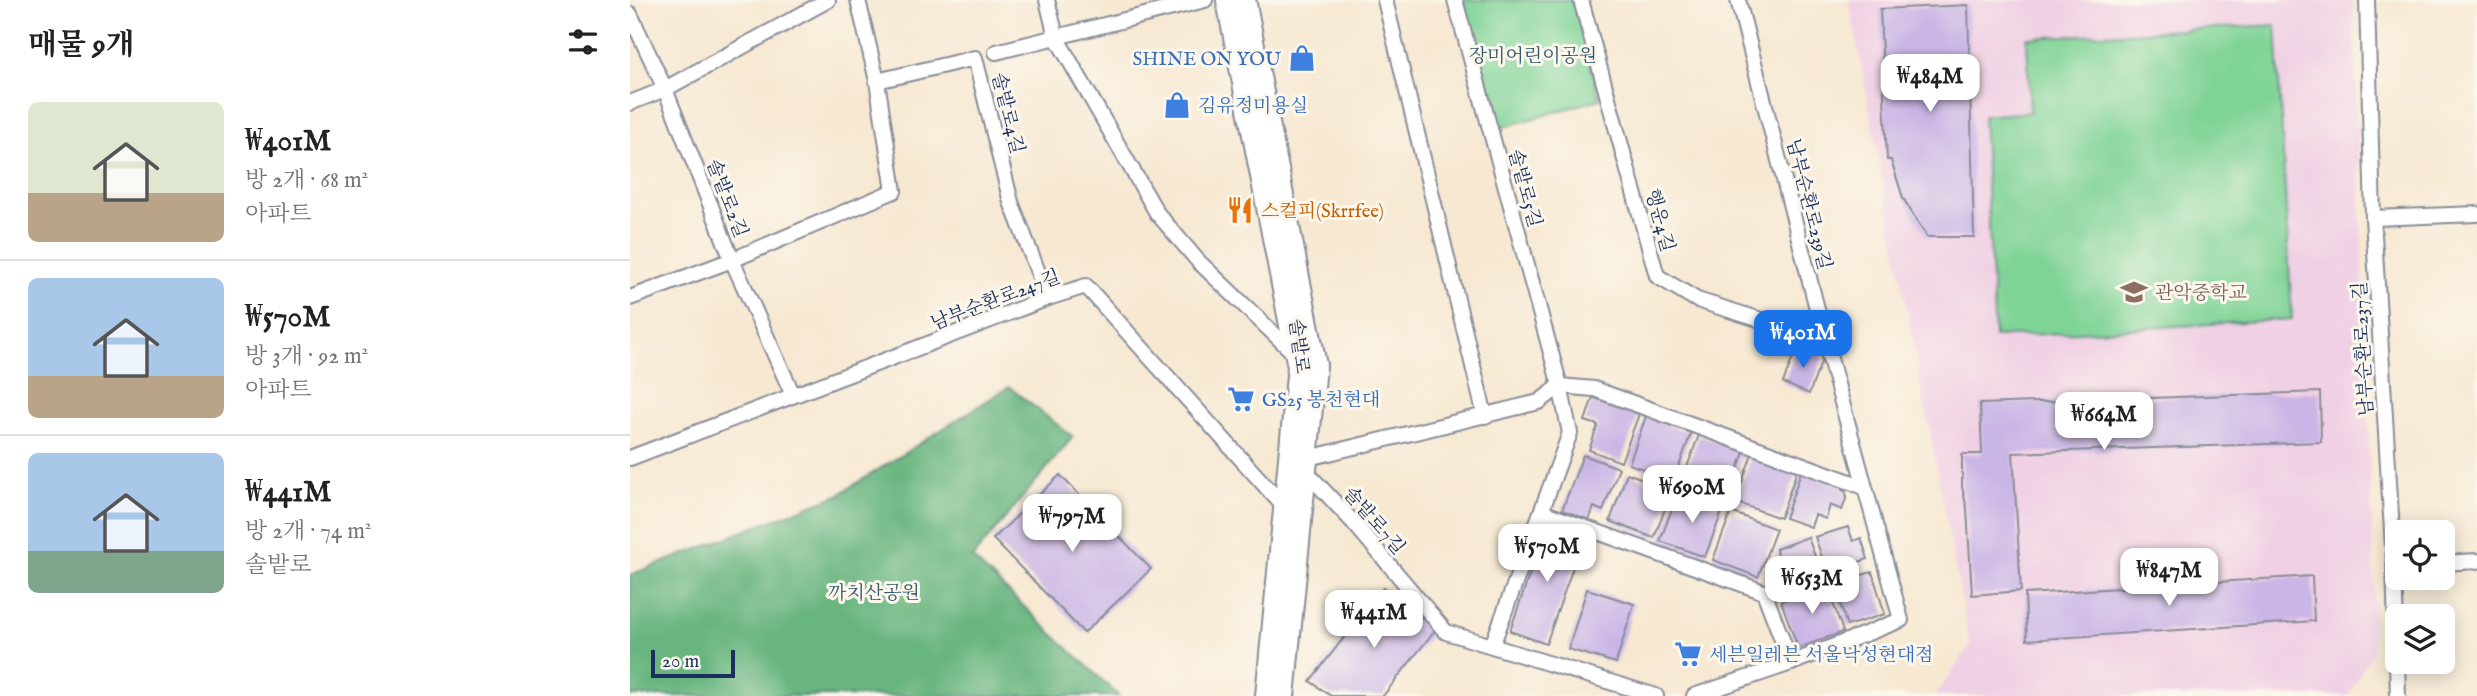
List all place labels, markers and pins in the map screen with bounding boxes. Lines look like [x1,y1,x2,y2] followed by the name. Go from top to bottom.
[1287,43,1317,73] shop icon: SHINE ON YOU
[1133,48,1282,72] place label: SHINE ON YOU
[1881,54,1979,114] pin: ₩484M
[1162,90,1192,120] shop icon: 김유정미용실
[1198,95,1308,119] place label: 김유정미용실
[1225,195,1255,225] restaurant icon: 스컬피(Skrrfee)
[1261,200,1384,224] place label: 스컬피(Skrrfee)
[2119,277,2149,307] school or university icon: 관악중학교
[2155,282,2247,306] place label: 관악중학교
[1754,310,1852,370] pin: ₩401M
[1226,384,1256,414] supermarket icon: GS25 봉천현대
[1262,389,1380,413] place label: GS25 봉천현대
[2055,392,2153,452] pin: ₩664M
[1643,466,1741,525] pin: ₩690M
[1023,494,1121,554] pin: ₩797M
[1498,524,1596,584] pin: ₩570M
[2120,548,2218,608] pin: ₩847M
[1763,556,1861,616] pin: ₩653M
[1325,590,1423,650] pin: ₩441M
[1673,639,1703,669] supermarket icon: 세븐일레븐 서울낙성현대점
[1709,644,1933,668] place label: 세븐일레븐 서울낙성현대점

